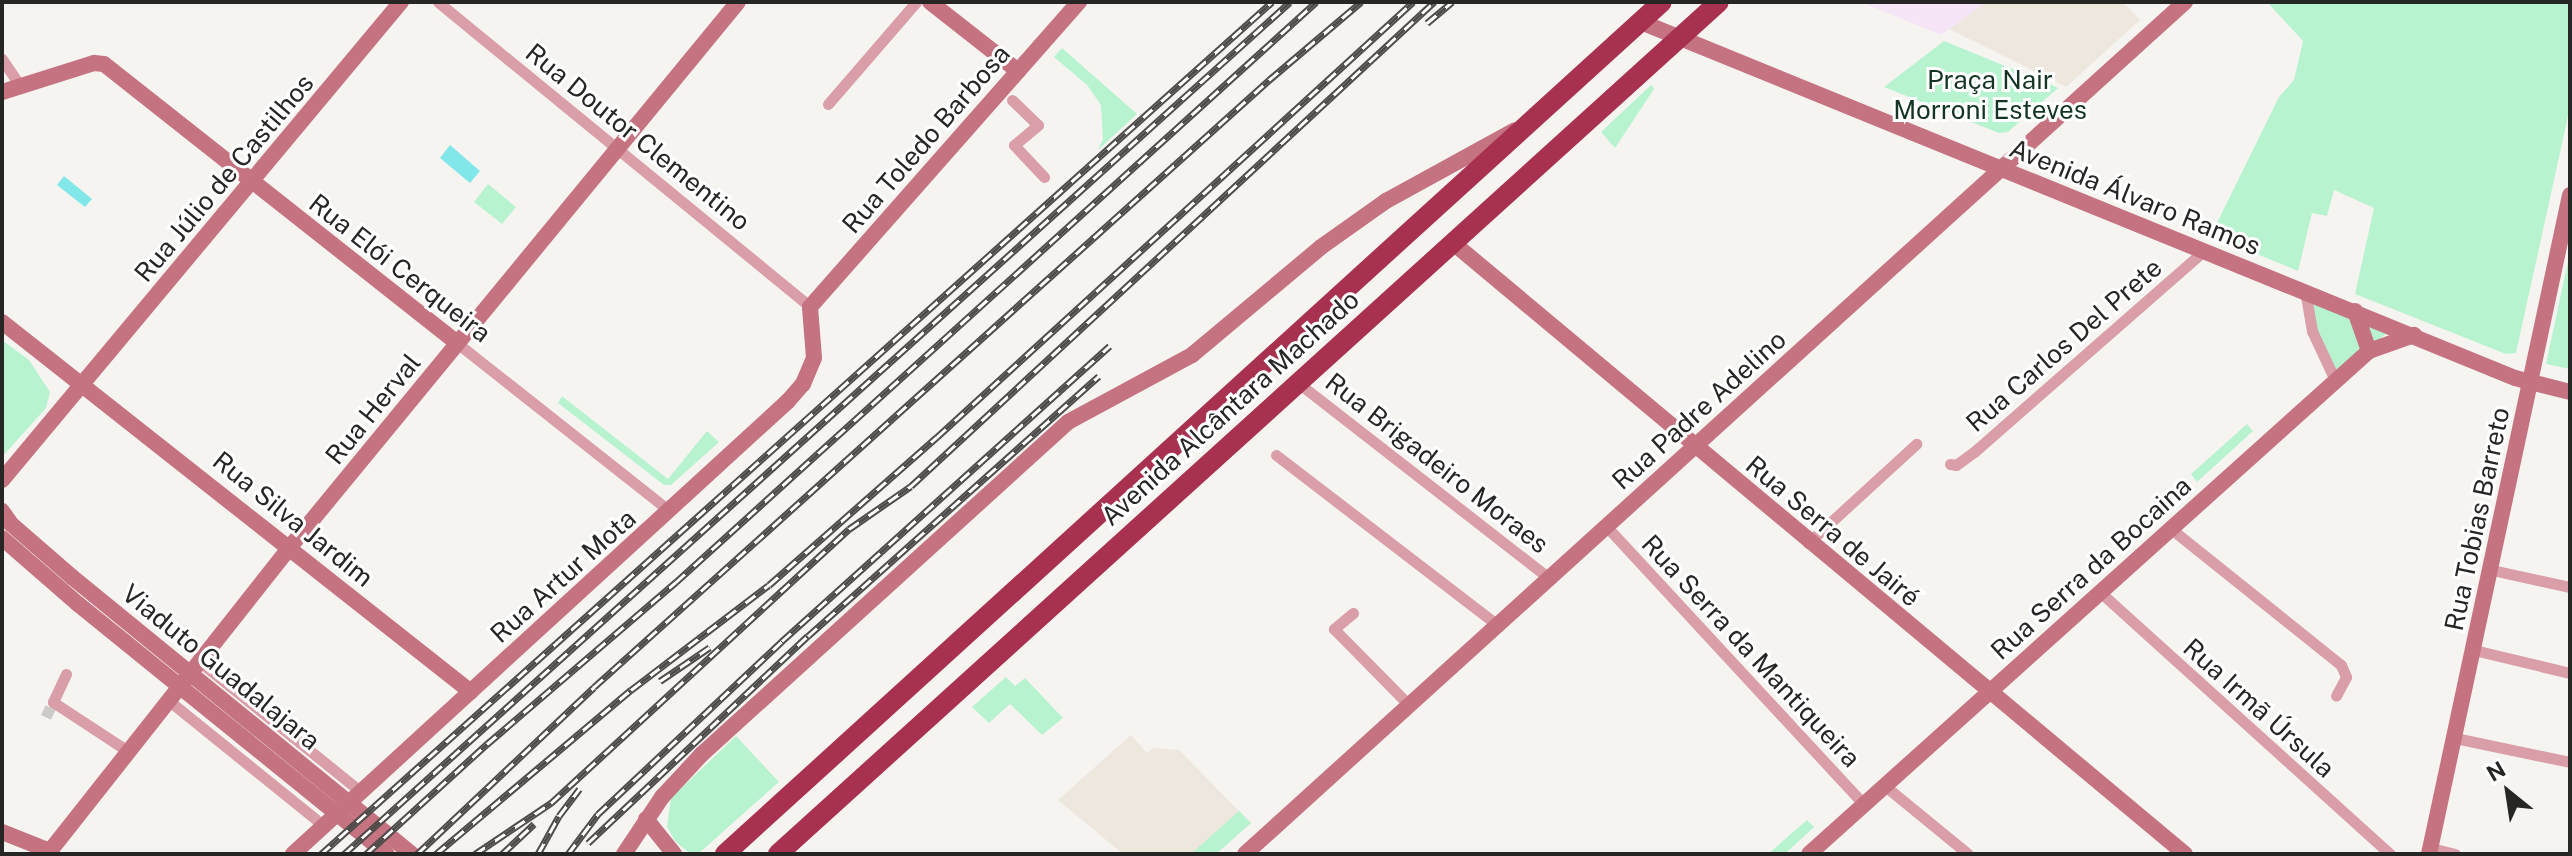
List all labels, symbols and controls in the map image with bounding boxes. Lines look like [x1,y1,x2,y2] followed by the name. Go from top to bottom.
[519,37,757,237] street label: Rua Doutor Clementino
[836,38,1016,240] street label: Rua Toledo Barbosa
[1893,64,2087,126] park label: Praça Nair Morroni Esteves
[128,67,320,289] street label: Rua Júlio de Castilhos
[2005,132,2265,262] street label: Avenida Álvaro Ramos
[303,187,497,349] street label: Rua Elói Cerqueira
[1960,252,2168,438] street label: Rua Carlos Del Prete
[1095,284,1365,532] street label: Avenida Alcântara Machado
[1606,324,1792,496] street label: Rua Padre Adelino
[319,347,427,471] street label: Rua Herval
[1319,366,1555,560] street label: Rua Brigadeiro Moraes
[2438,404,2516,634] street label: Rua Tobias Barreto
[207,445,379,593] street label: Rua Silva Jardim
[1739,449,1927,613] street label: Rua Serra de Jairé
[1984,470,2198,666] street label: Rua Serra da Bocaina
[484,503,642,649] street label: Rua Artur Mota
[1635,528,1867,774] street label: Rua Serra da Mantiqueira
[116,578,326,756] street label: Viaduto Guadalajara
[2177,632,2341,784] street label: Rua Irmã Úrsula
[2468,752,2548,832] north arrow
[2482,756,2510,787] text: N

